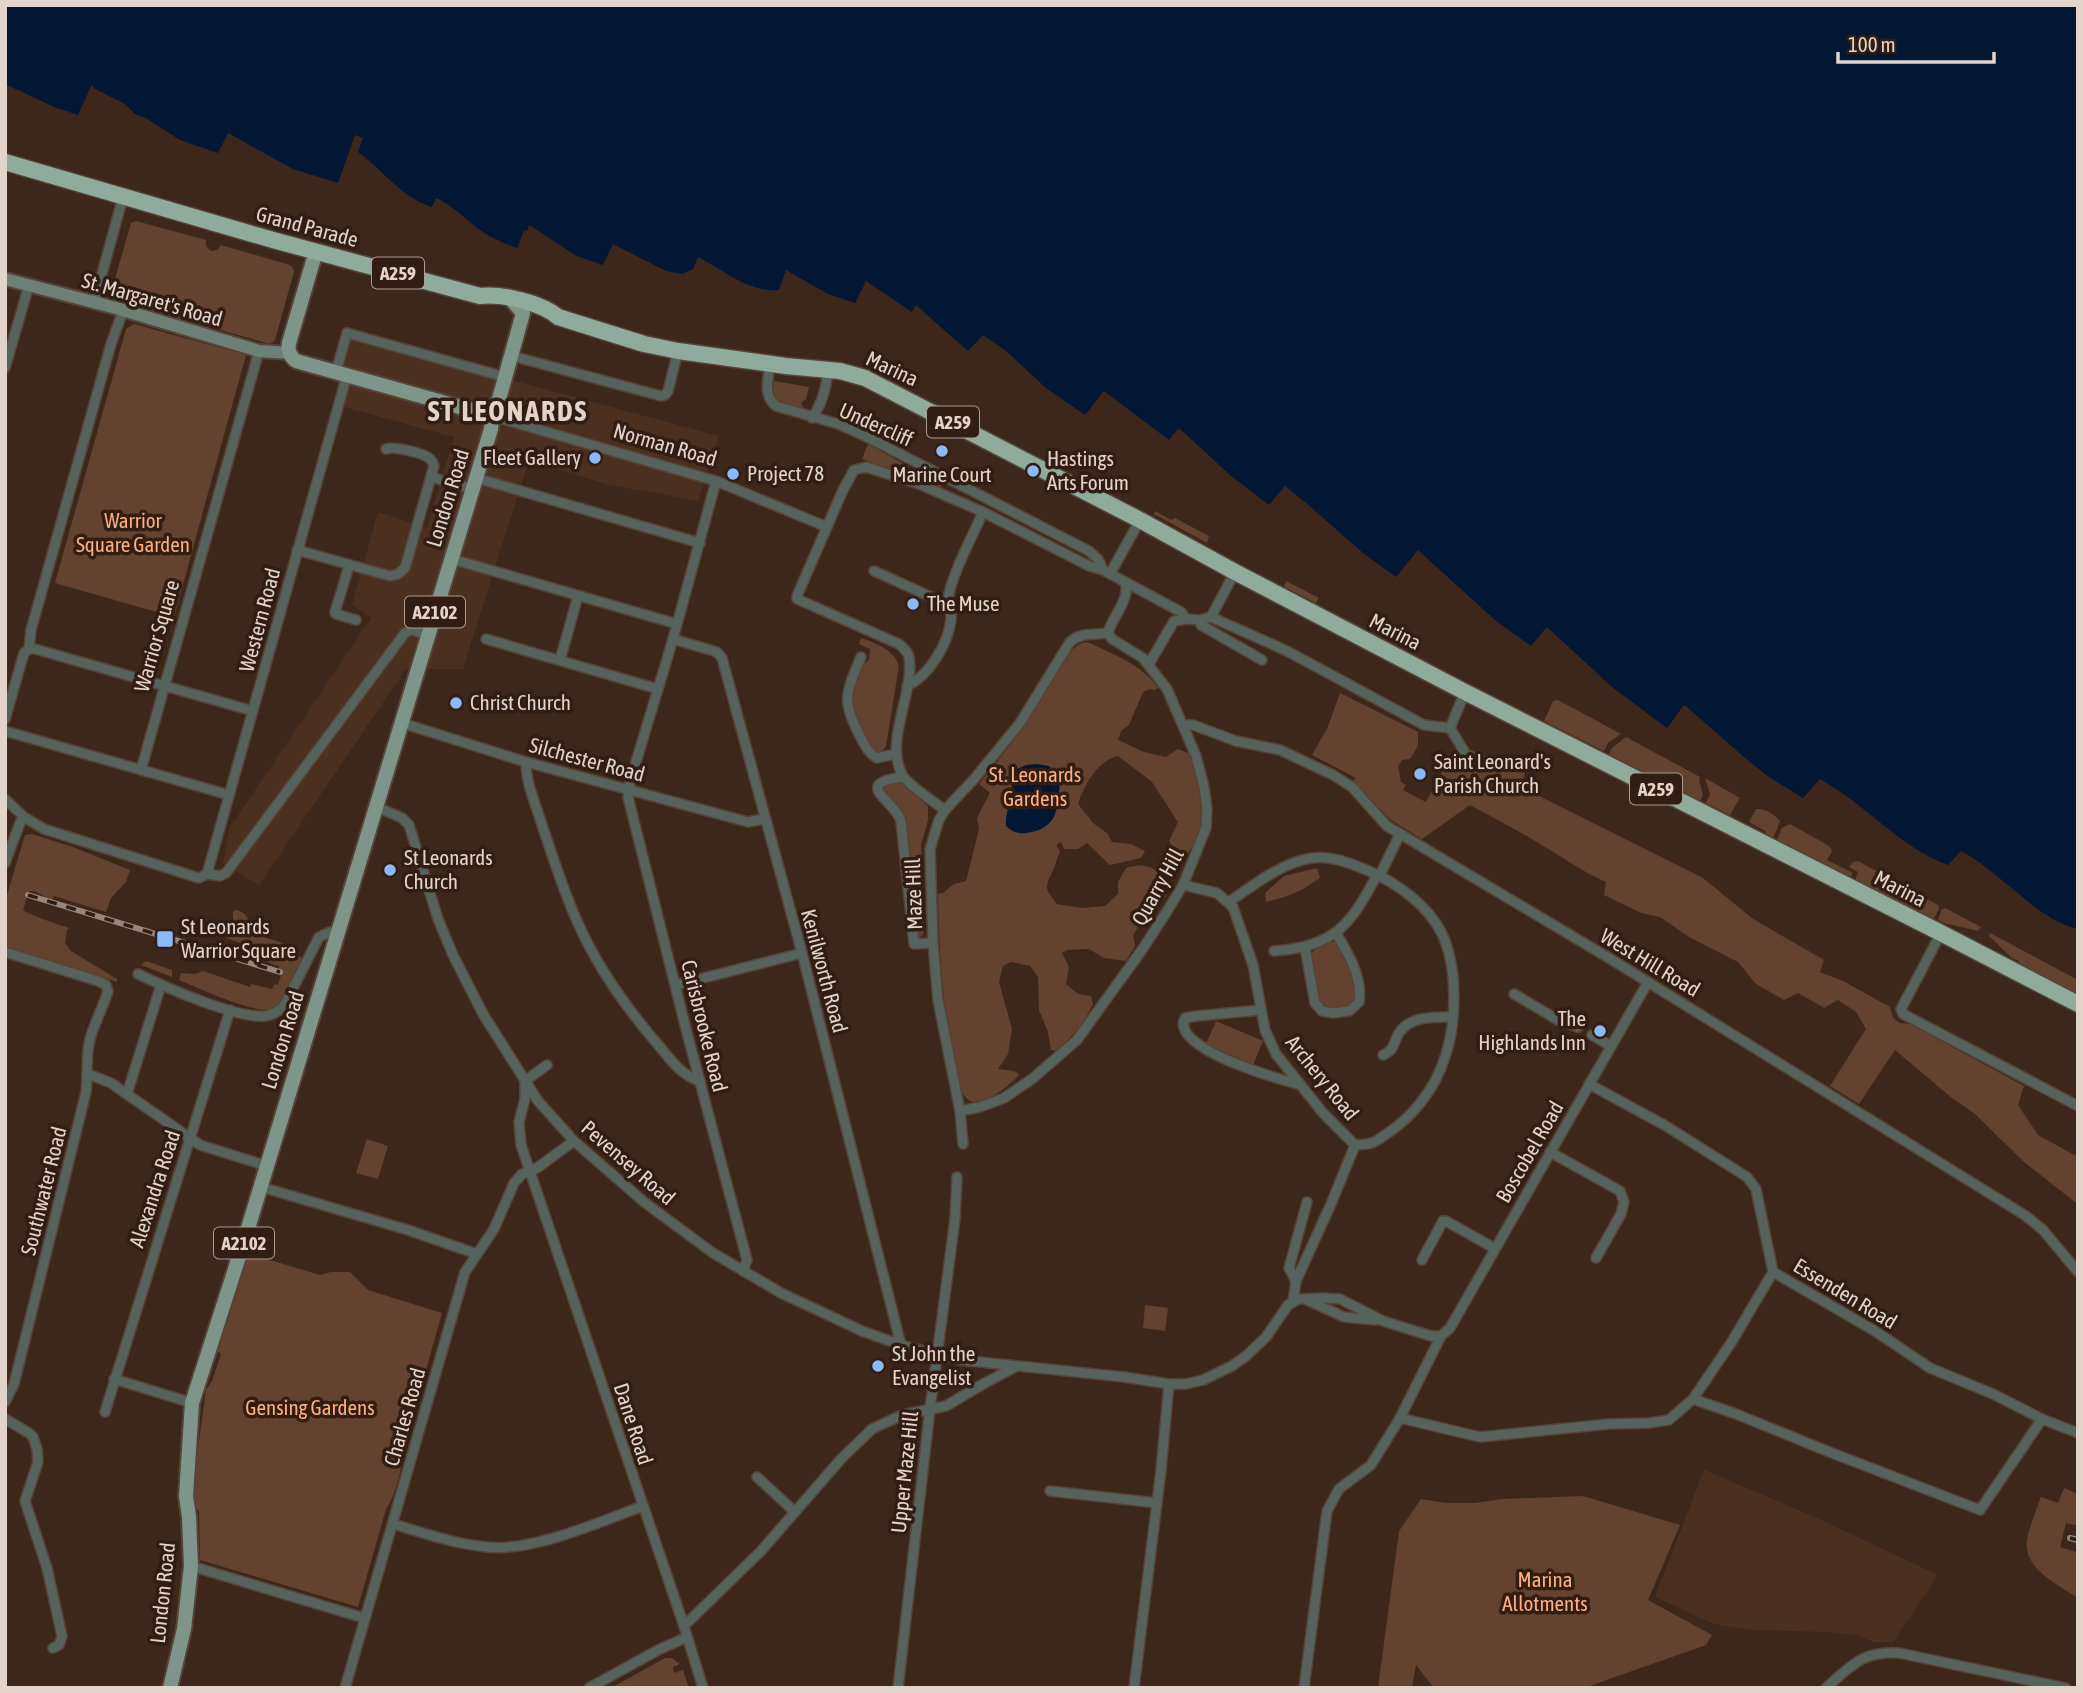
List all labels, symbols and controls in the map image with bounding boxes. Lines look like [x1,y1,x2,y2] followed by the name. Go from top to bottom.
[1838,21,1994,65] scale bar
[1848,32,1896,56] text: 100 m
[254,201,361,251] street label: Grand Parade
[372,258,424,288] road number: A259
[79,268,225,331] street label: St. Margaret's Road
[863,346,922,391] street label: Marina
[428,395,588,427] district label: ST LEONARDS
[836,397,917,451] street label: Undercliff
[927,406,979,438] road number: A259
[611,418,720,470] street label: Norman Road
[934,443,950,459] marker: Marine Court
[483,445,581,469] place label: Fleet Gallery
[421,446,473,550] street label: London Road
[1047,446,1129,494] place label: Hastings Arts Forum
[587,450,603,466] marker: Fleet Gallery
[747,461,824,485] place label: Project 78
[893,462,991,486] place label: Marine Court
[1025,463,1041,479] marker: Hastings Arts Forum
[725,466,741,482] marker: Project 78
[76,508,190,556] park label: Warrior Square Garden
[234,565,284,674] street label: Western Road
[129,577,183,694] street label: Warrior Square
[927,591,1000,615] place label: The Muse
[405,596,465,628] road number: A2102
[905,596,921,612] marker: The Muse
[1366,608,1425,654] street label: Marina
[470,690,571,714] place label: Christ Church
[448,695,464,711] marker: Christ Church
[527,732,648,786] street label: Silchester Road
[1434,749,1551,797] place label: Saint Leonard's Parish Church
[989,762,1081,810] park label: St. Leonards Gardens
[1412,766,1428,782] marker: Saint Leonard's Parish Church
[1630,774,1682,804] road number: A259
[1126,843,1188,929] street label: Quarry Hill
[404,845,493,893] place label: St Leonards Church
[900,857,926,930] street label: Maze Hill
[382,862,398,878] marker: St Leonards Church
[1871,865,1930,911] street label: Marina
[797,906,853,1035] street label: Kenilworth Road
[181,914,296,962] place label: St Leonards Warrior Square
[1597,923,1705,1001] street label: West Hill Road
[155,929,175,949] marker: St Leonards Warrior Square
[677,957,733,1094] street label: Carisbrooke Road
[256,988,308,1092] street label: London Road
[1478,1006,1586,1054] place label: The Highlands Inn
[1592,1023,1608,1039] marker: The Highlands Inn
[1281,1030,1364,1124] street label: Archery Road
[1491,1097,1568,1206] street label: Boscobel Road
[577,1115,680,1209] street label: Pevensey Road
[15,1124,71,1258] street label: Southwater Road
[124,1127,184,1250] street label: Alexandra Road
[214,1228,274,1259] road number: A2102
[1790,1253,1901,1333] street label: Essenden Road
[892,1341,975,1389] place label: St John the Evangelist
[870,1358,886,1374] marker: St John the Evangelist
[379,1365,429,1469] street label: Charles Road
[610,1380,658,1467] street label: Dane Road
[245,1395,375,1419] park label: Gensing Gardens
[886,1409,922,1534] street label: Upper Maze Hill
[145,1541,179,1644] street label: London Road
[1502,1567,1588,1615] park label: Marina Allotments

